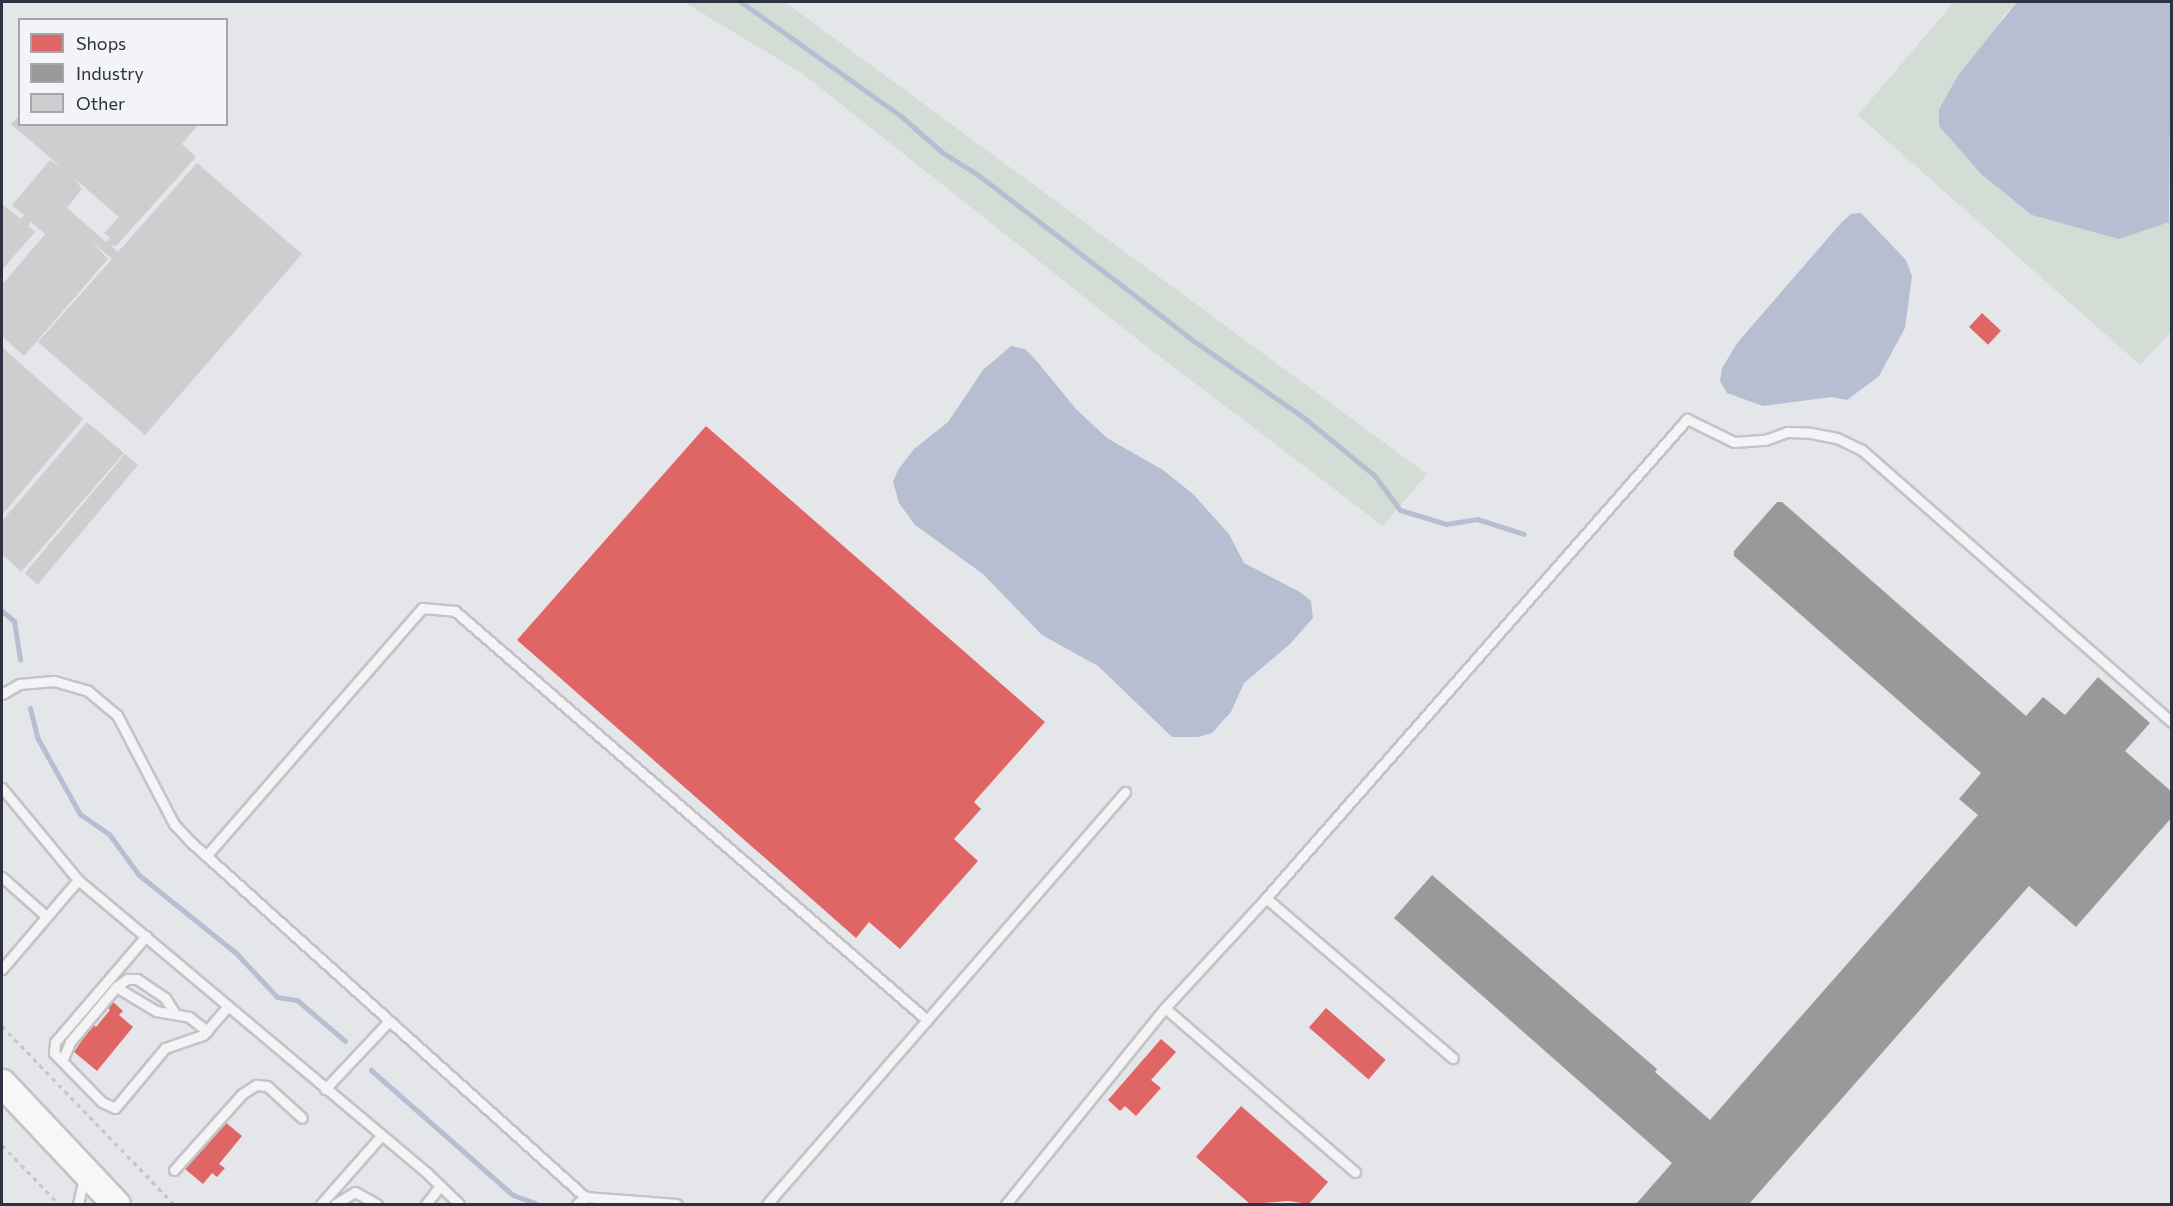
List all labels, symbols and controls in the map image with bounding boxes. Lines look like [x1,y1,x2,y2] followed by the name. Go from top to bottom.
[18,18,228,126] legend
[76,32,126,54] text: Shops
[76,62,144,84] text: Industry
[76,92,125,114] text: Other

